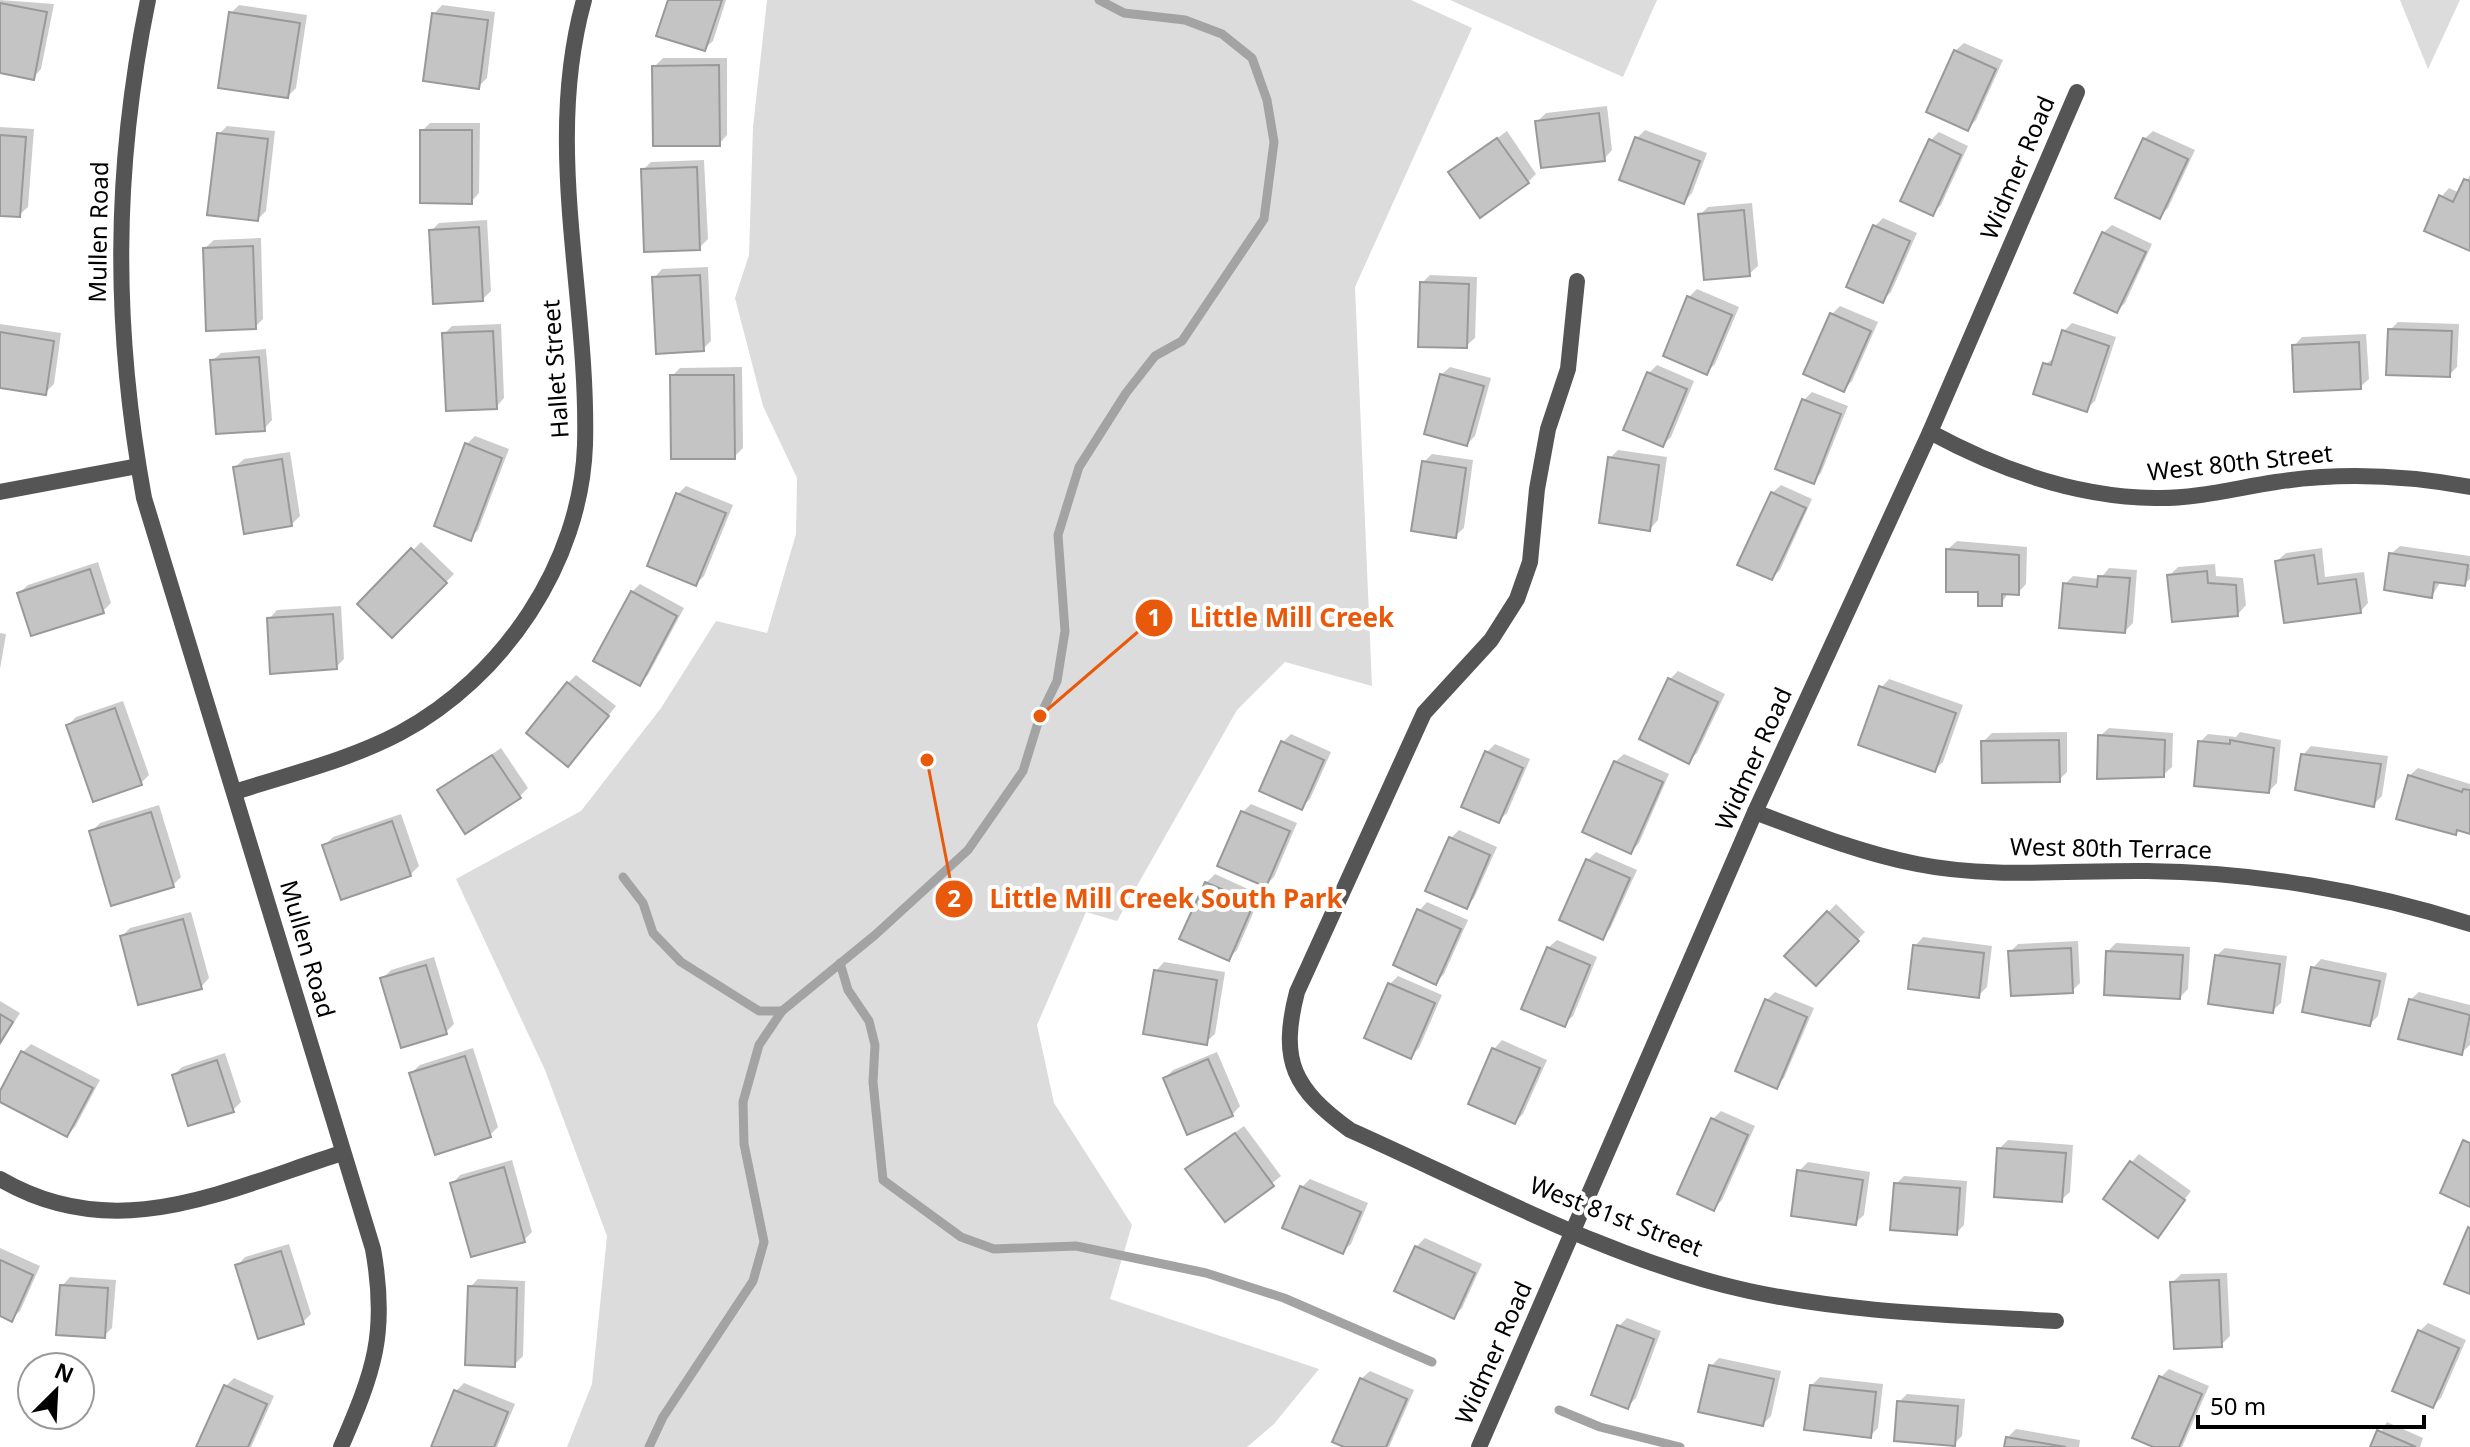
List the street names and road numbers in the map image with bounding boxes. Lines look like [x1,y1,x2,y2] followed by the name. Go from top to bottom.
[1972,91,2062,244] street label: Widmer Road
[80,161,115,303] street label: Mullen Road
[533,298,576,440] street label: Hallet Street
[2146,435,2334,488] street label: West 80th Street
[1706,682,1799,835] street label: Widmer Road
[2010,829,2212,866] street label: West 80th Terrace
[273,876,344,1021] street label: Mullen Road
[1525,1167,1708,1264] street label: West 81st Street
[1446,1276,1539,1429] street label: Widmer Road

